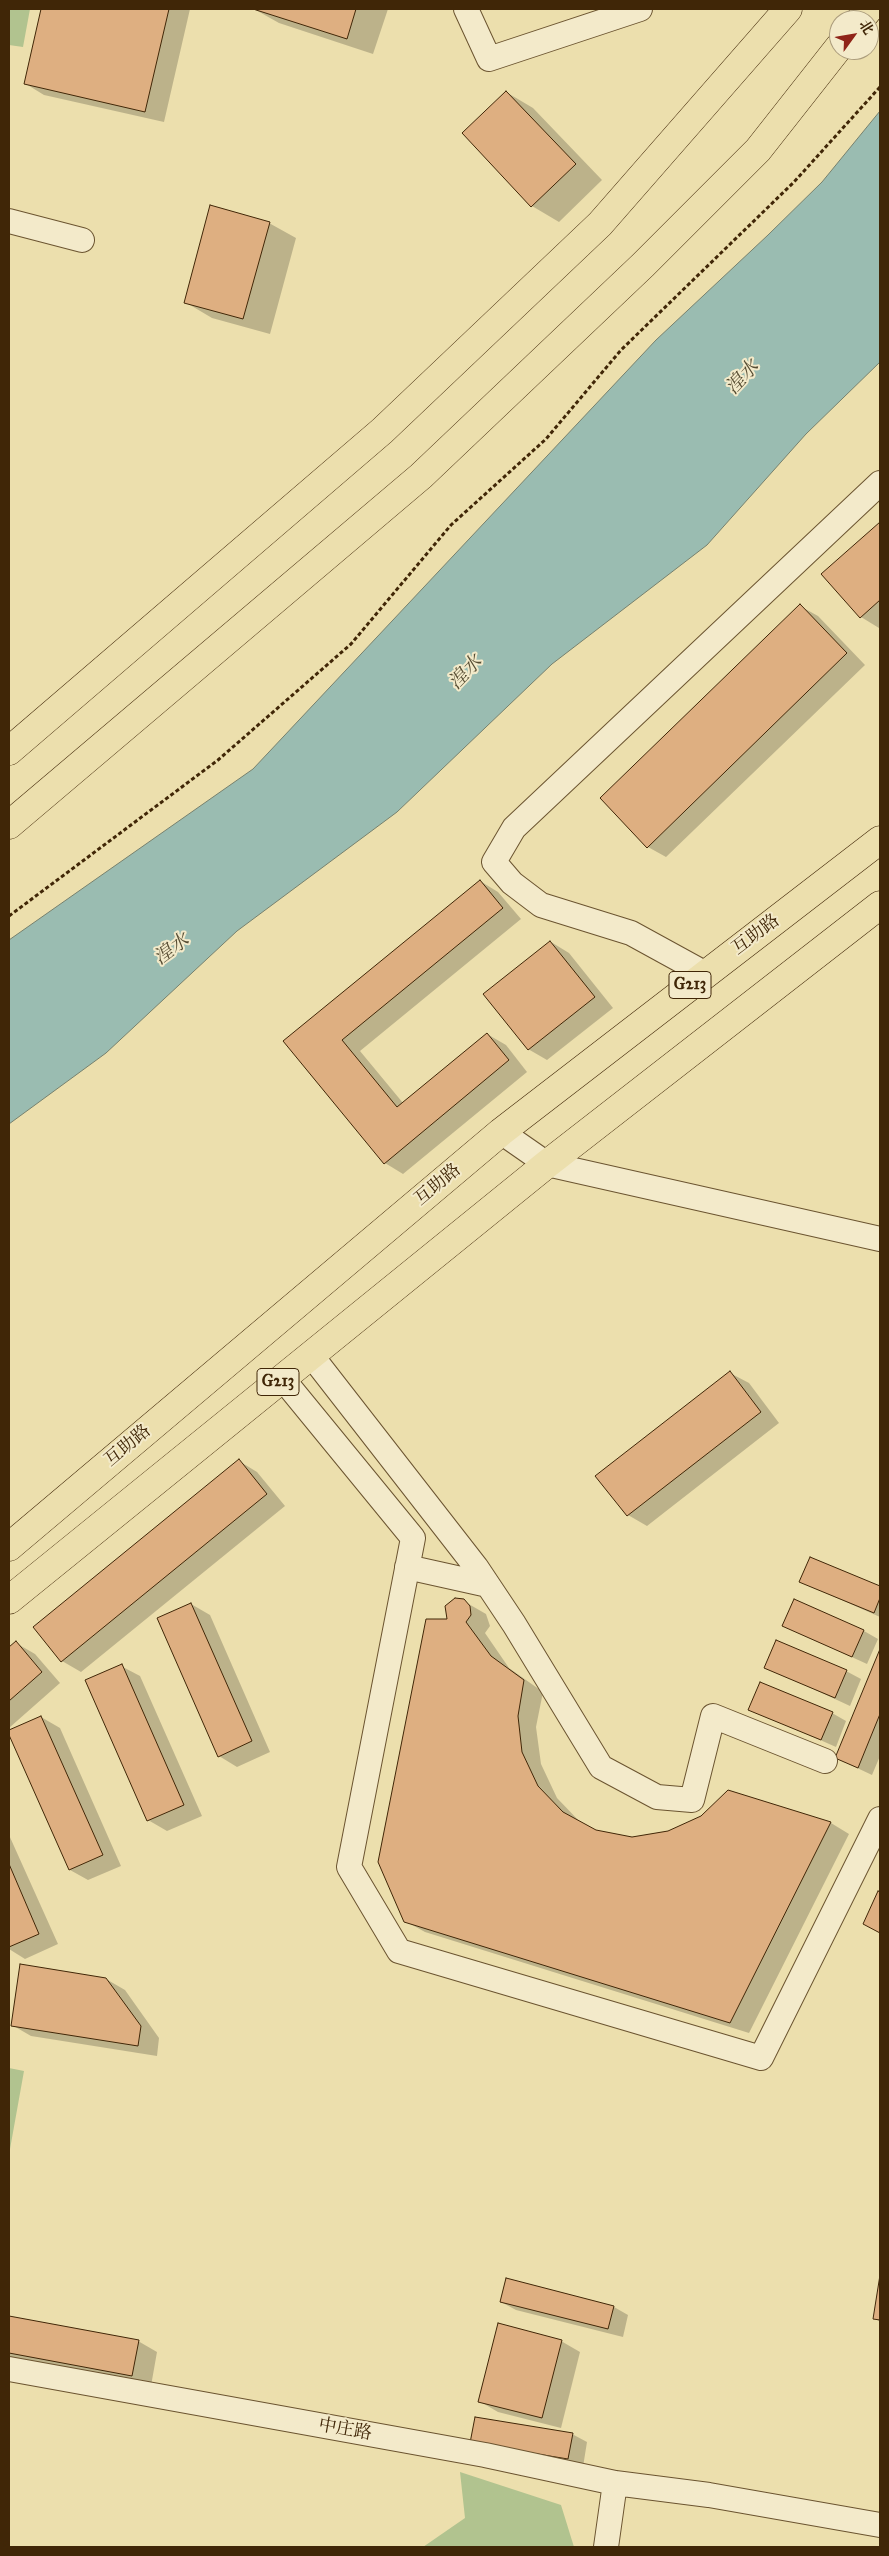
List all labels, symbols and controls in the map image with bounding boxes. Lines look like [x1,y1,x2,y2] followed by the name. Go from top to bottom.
[829,10,879,60] north arrow
[855,17,877,38] text: 北
[722,356,764,400] water label: 湟水
[445,651,487,695] water label: 湟水
[728,910,784,960] street label: 互助路
[150,930,194,970] water label: 湟水
[669,972,711,998] road number: G213
[410,1159,466,1211] street label: 互助路
[257,1368,299,1395] road number: G213
[100,1420,156,1472] street label: 互助路
[317,2415,373,2445] street label: 中庄路

